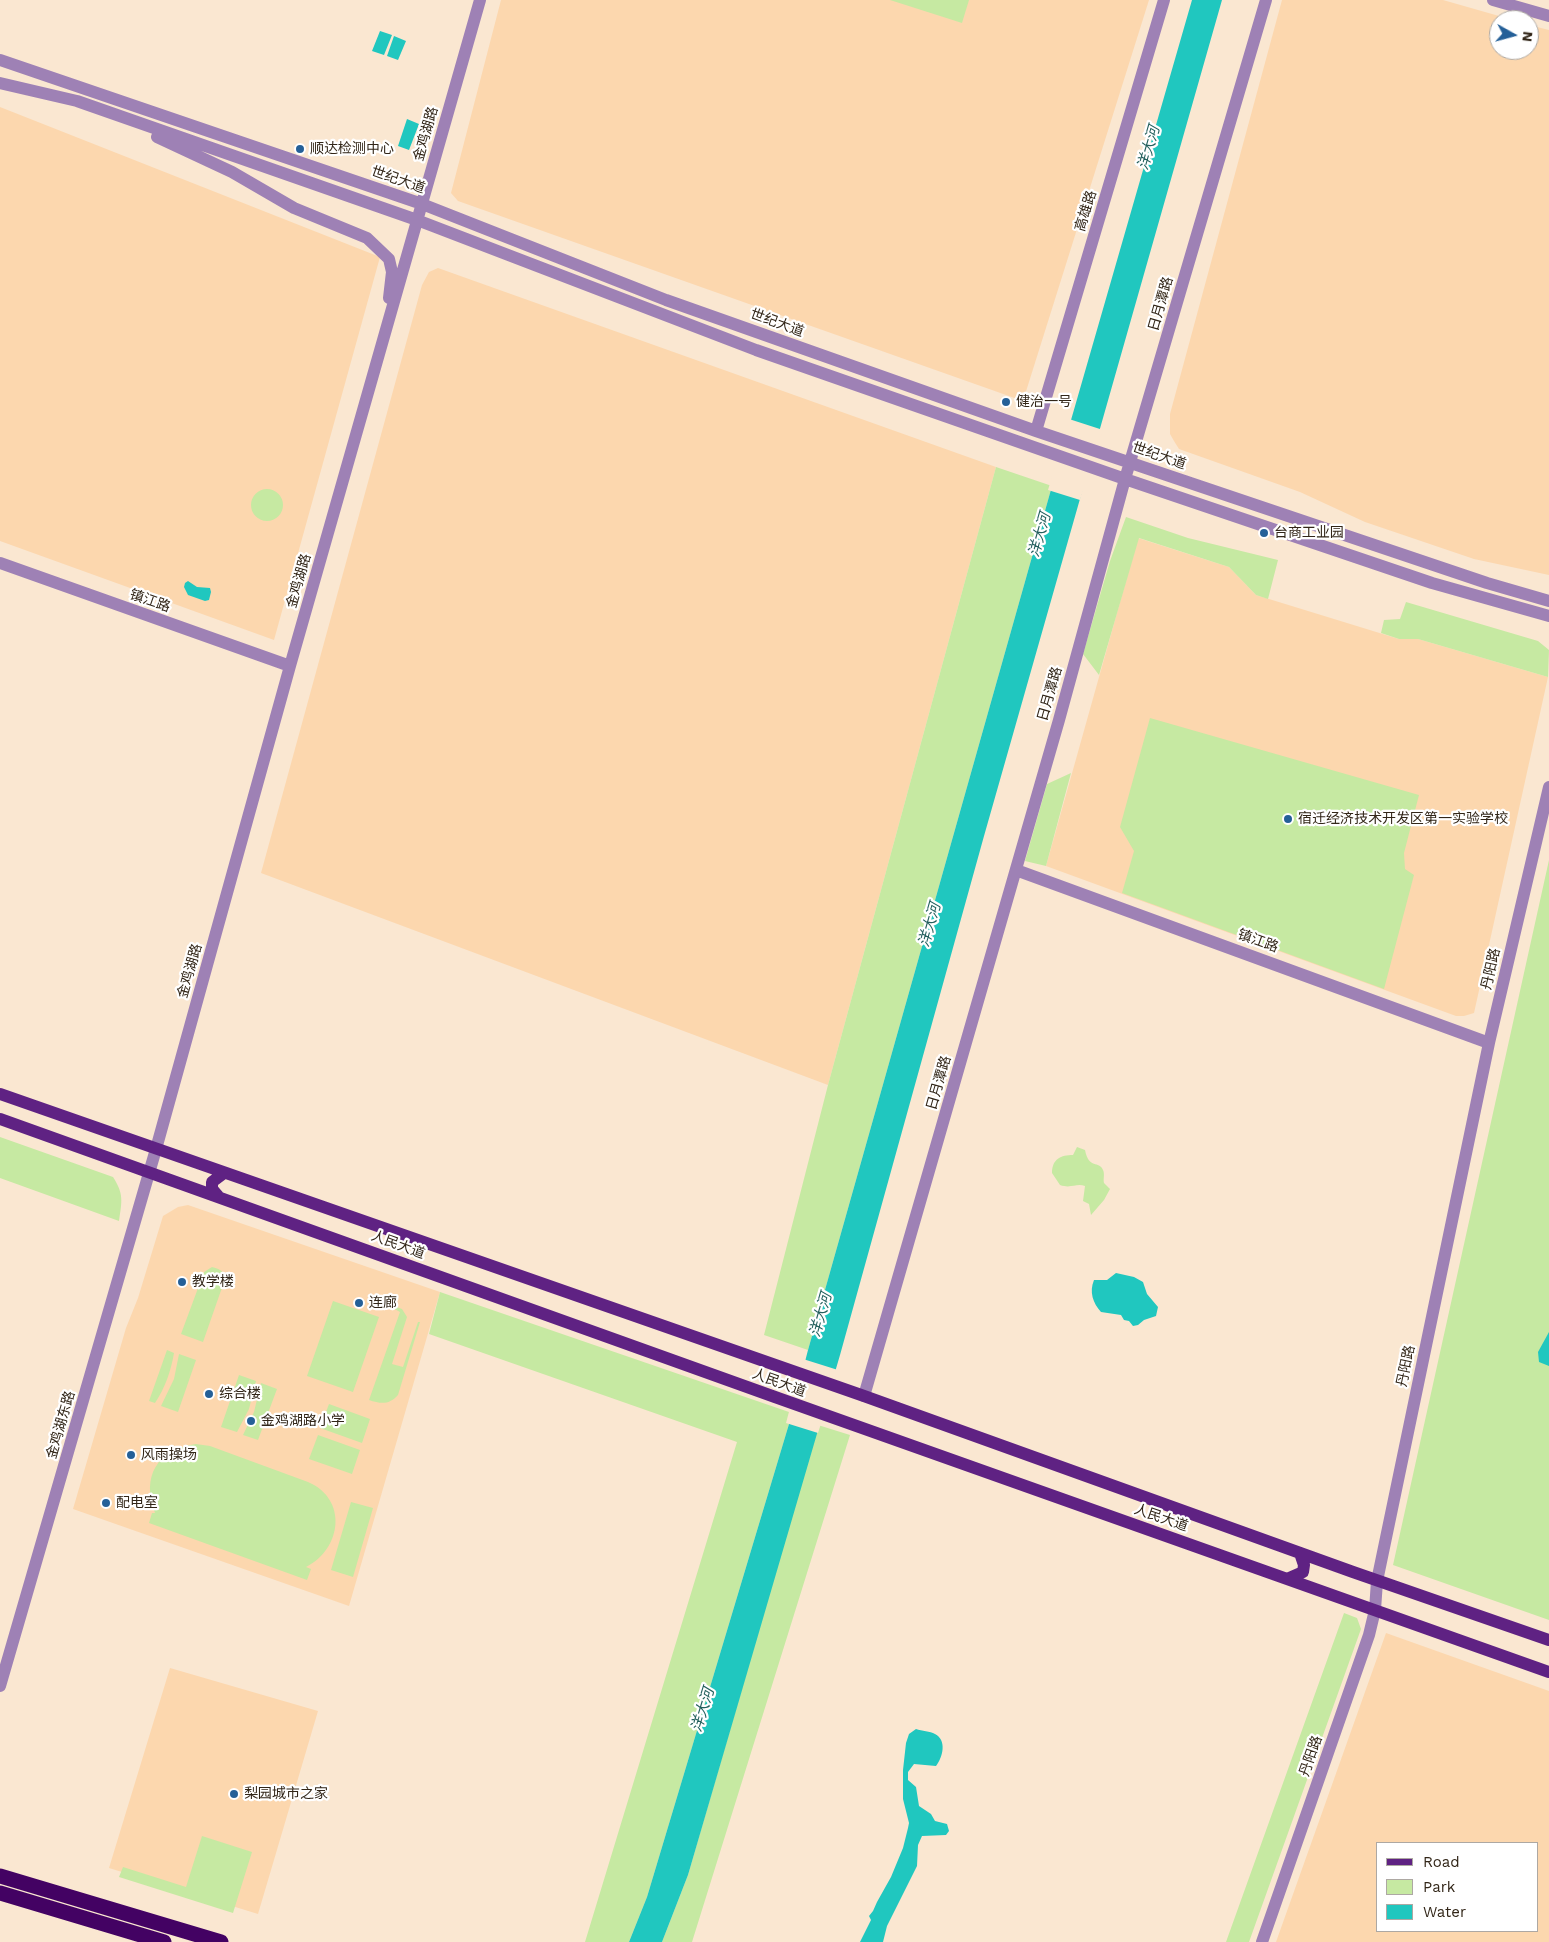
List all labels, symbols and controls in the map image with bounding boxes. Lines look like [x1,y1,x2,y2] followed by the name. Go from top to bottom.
[1489,10,1539,60] north arrow
[1519,31,1536,43] text: N
[410,105,442,163] street label: 金鸡湖路
[1134,124,1164,172] water label: 洋大河
[310,141,394,157] place label: 顺达检测中心
[294,143,306,155] marker: 顺达检测中心
[369,163,427,197] street label: 世纪大道
[1072,188,1100,234] street label: 高雄路
[1145,275,1177,333] street label: 日月潭路
[748,306,806,340] street label: 世纪大道
[1016,394,1072,410] place label: 健治一号
[1000,396,1012,408] marker: 健治一号
[1130,439,1188,473] street label: 世纪大道
[1025,511,1055,559] water label: 洋大河
[1274,525,1344,541] place label: 台商工业园
[1258,527,1270,539] marker: 台商工业园
[283,552,315,610] street label: 金鸡湖路
[127,586,173,616] street label: 镇江路
[1034,665,1066,723] street label: 日月潭路
[1298,811,1508,827] place label: 宿迁经济技术开发区第一实验学校
[1282,813,1294,825] marker: 宿迁经济技术开发区第一实验学校
[915,901,945,949] water label: 洋大河
[1235,926,1281,956] street label: 镇江路
[174,942,206,1000] street label: 金鸡湖路
[1478,947,1504,991] street label: 丹阳路
[923,1054,955,1112] street label: 日月潭路
[369,1228,427,1262] street label: 人民大道
[192,1274,234,1290] place label: 教学楼
[176,1276,188,1288] marker: 教学楼
[806,1291,836,1339] water label: 洋大河
[369,1295,397,1311] place label: 连廊
[353,1297,365,1309] marker: 连廊
[1393,1344,1419,1388] street label: 丹阳路
[750,1366,808,1400] street label: 人民大道
[219,1386,261,1402] place label: 综合楼
[203,1388,215,1400] marker: 综合楼
[43,1389,79,1461] street label: 金鸡湖东路
[261,1413,345,1429] place label: 金鸡湖路小学
[245,1415,257,1427] marker: 金鸡湖路小学
[141,1447,197,1463] place label: 风雨操场
[125,1449,137,1461] marker: 风雨操场
[116,1495,158,1511] place label: 配电室
[100,1497,112,1509] marker: 配电室
[1132,1501,1190,1535] street label: 人民大道
[688,1686,718,1734] water label: 洋大河
[1296,1733,1326,1779] street label: 丹阳路
[244,1786,328,1802] place label: 梨园城市之家
[228,1788,240,1800] marker: 梨园城市之家
[1376,1842,1539,1932] legend
[1423,1853,1460,1871] text: Road
[1423,1878,1455,1896] text: Park
[1423,1903,1466,1921] text: Water

